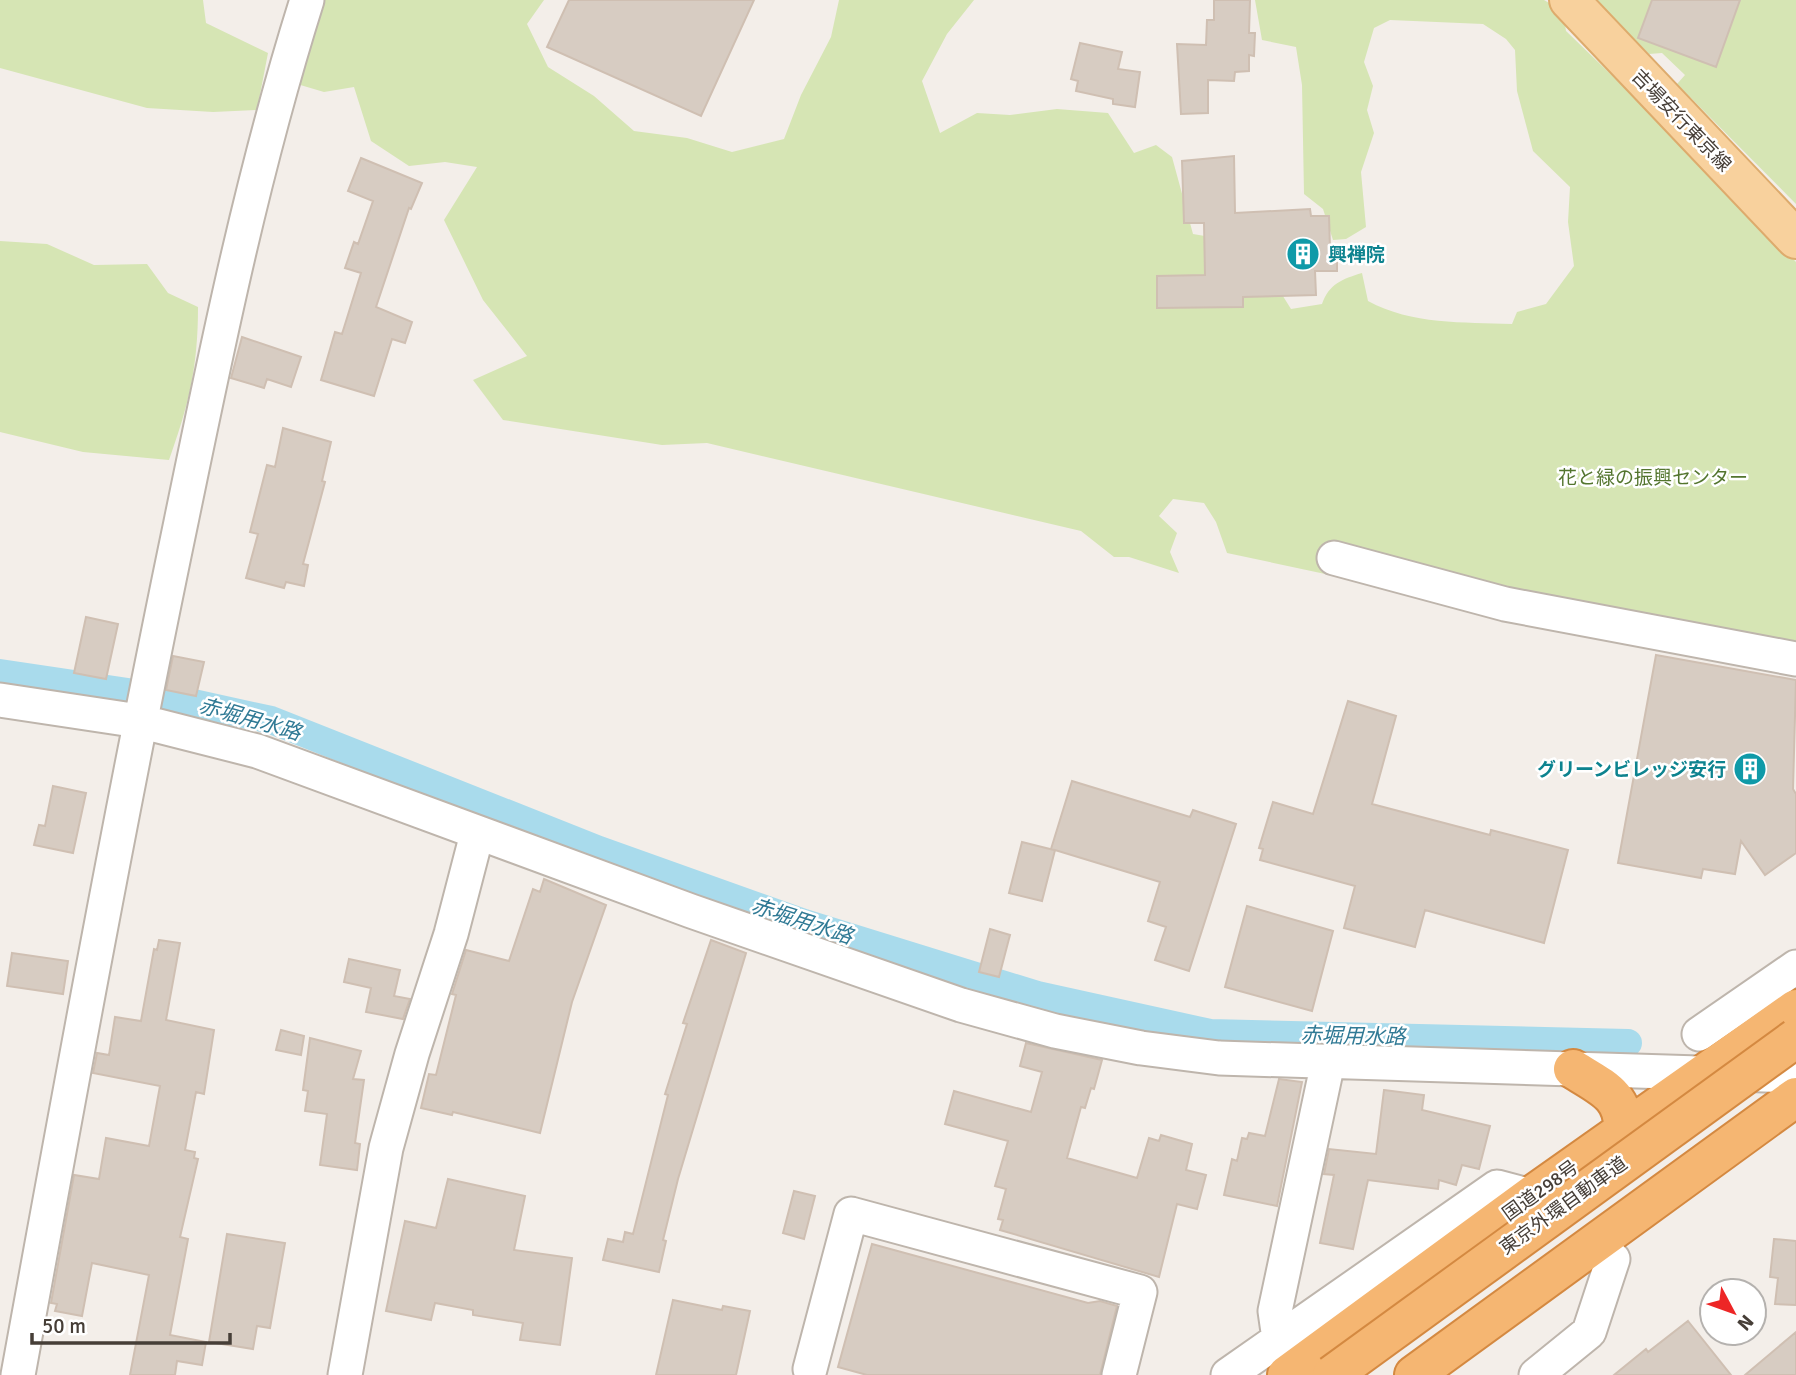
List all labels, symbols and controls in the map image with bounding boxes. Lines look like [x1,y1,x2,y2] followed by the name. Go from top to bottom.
[1626,65,1736,177] street label: 吉場安行東京線
[1284,235,1322,273] building icon: 興禅院
[1328,243,1385,267] place label: 興禅院
[1558,466,1748,490] park label: 花と緑の振興センター
[196,692,306,747] water label: 赤堀用水路
[1731,750,1769,788] building icon: グリーンビレッジ安行
[1537,758,1726,782] place label: グリーンビレッジ安行
[748,892,858,950] water label: 赤堀用水路
[1300,1022,1408,1050] water label: 赤堀用水路
[1495,1151,1632,1260] street label: 東京外環自動車道
[1498,1155,1583,1226] street label: 国道298号
[1698,1277,1768,1347] north arrow
[32,1302,229,1346] scale bar
[1732,1310,1758,1335] text: N
[42,1313,86,1339] text: 50 m

